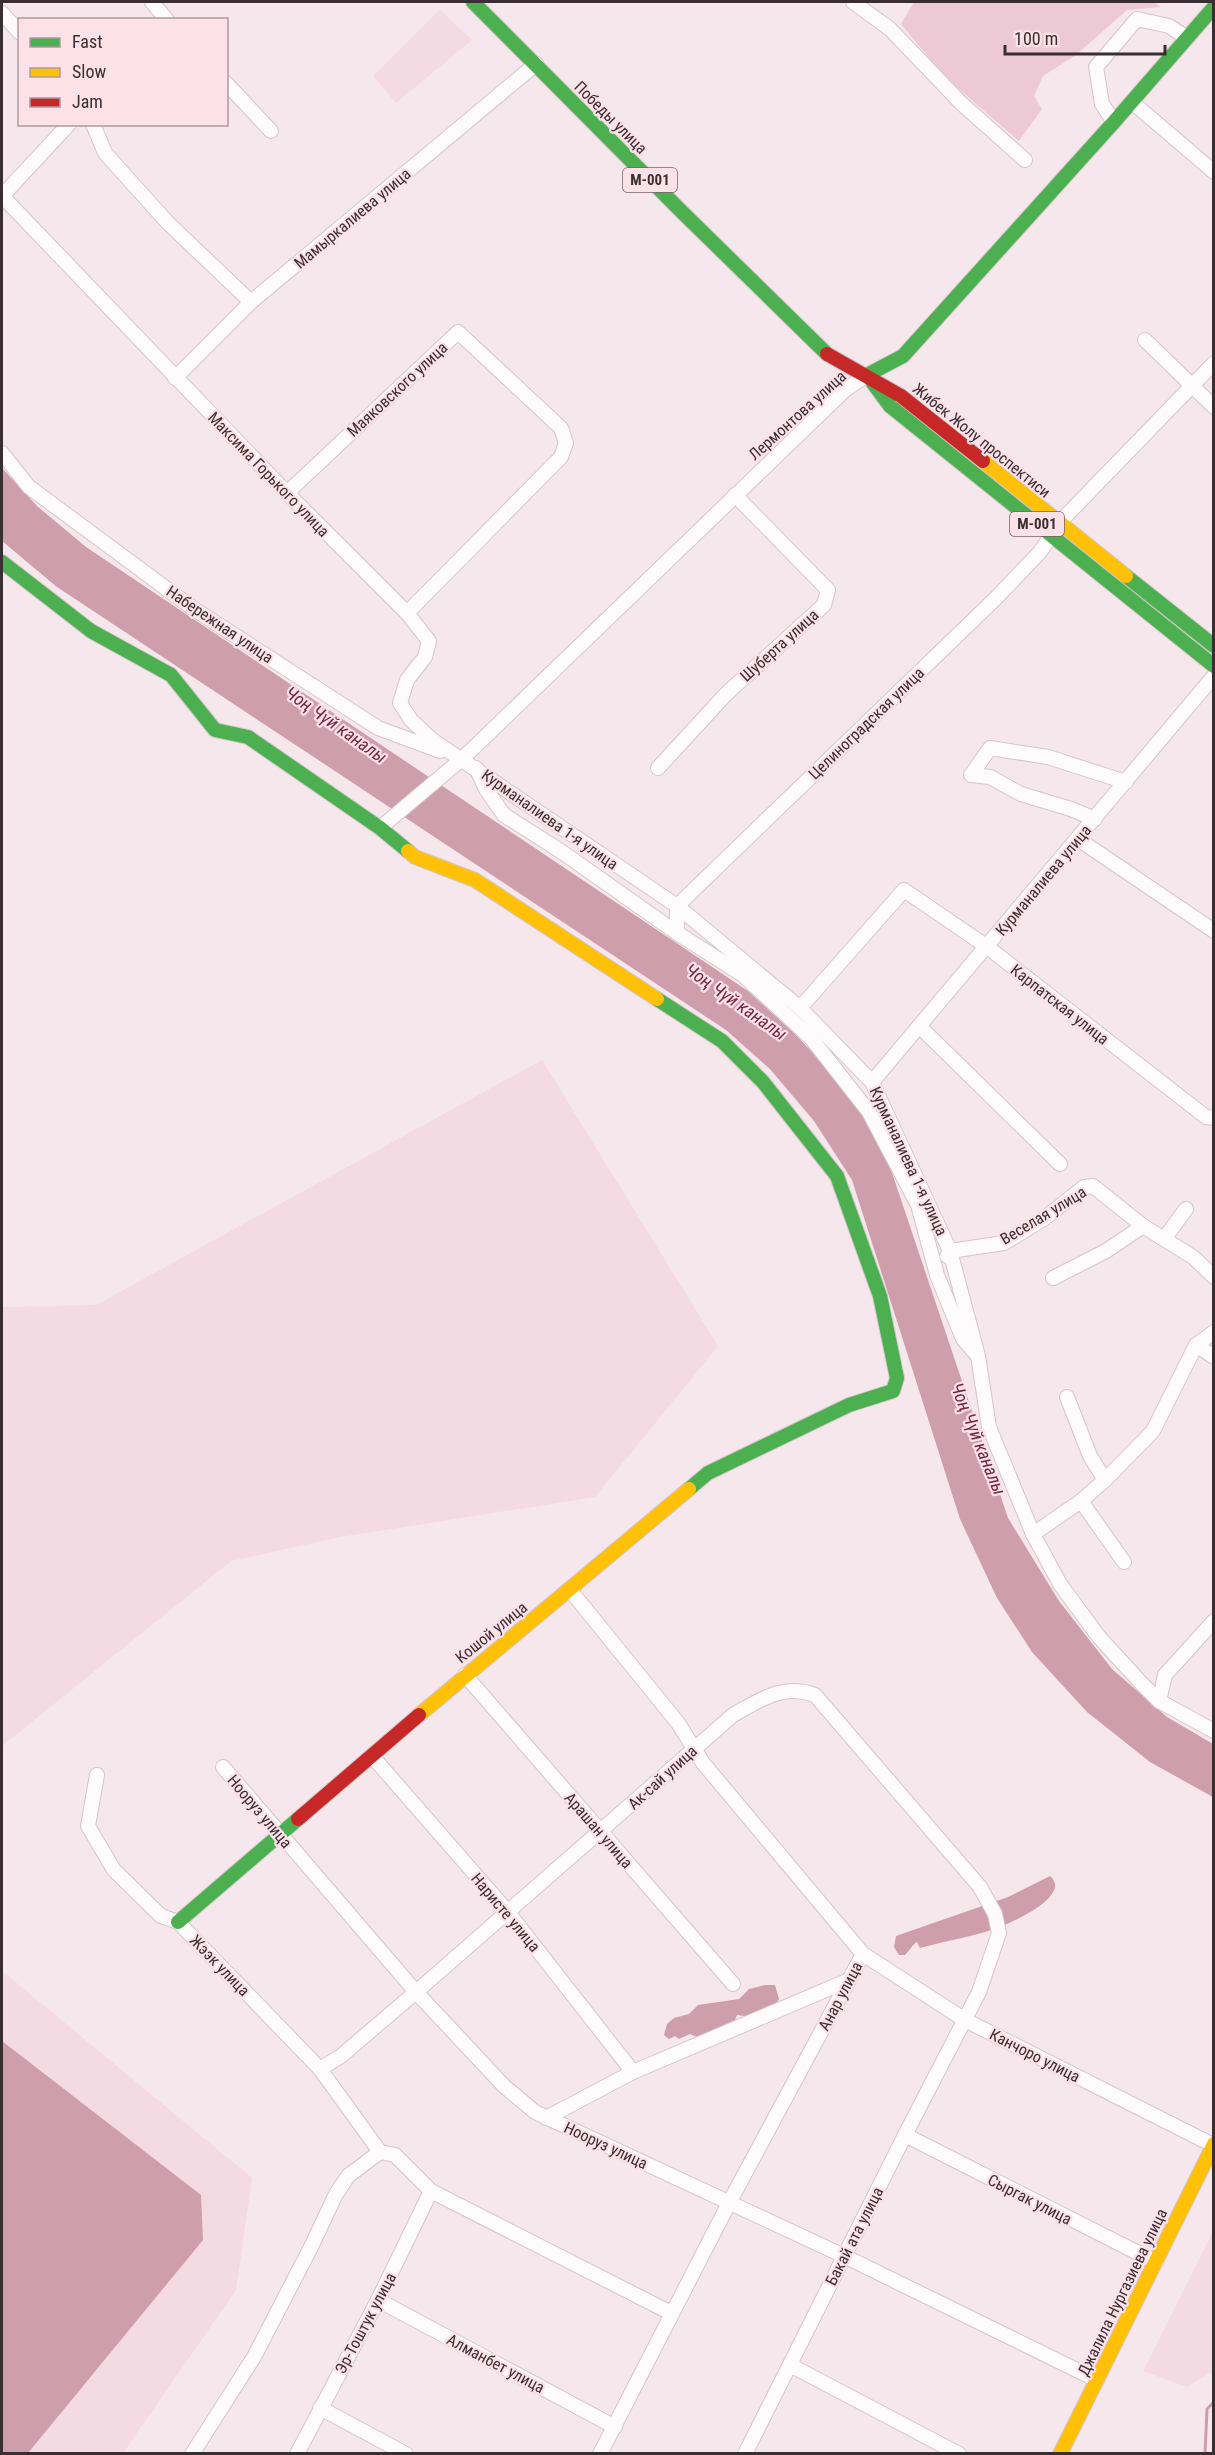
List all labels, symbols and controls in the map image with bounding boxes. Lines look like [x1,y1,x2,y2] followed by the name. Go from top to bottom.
[18,18,228,126] legend
[1005,18,1166,56] scale bar
[1014,28,1058,49] text: 100 m
[72,31,103,52] text: Fast
[72,61,107,82] text: Slow
[570,77,651,158] street label: Победы улица
[72,91,103,112] text: Jam
[290,164,414,273] street label: Мамыркалиева улица
[623,168,677,192] road number: М-001
[343,338,451,441] street label: Маяковского улица
[745,367,850,464] street label: Лермонтова улица
[909,379,1054,502] street label: Жибек Жолу проспектиси
[204,408,333,541] street label: Максима Горького улица
[1010,512,1064,536] road number: М-001
[163,582,277,667] street label: Набережная улица
[736,605,822,686] street label: Шуберта улица
[805,663,928,783] street label: Целиноградская улица
[282,682,391,767] water label: Чоң Чүй каналы
[478,765,622,874] street label: Курманалиева 1-я улица
[991,821,1095,940] street label: Курманалиева улица
[682,959,791,1044] water label: Чоң Чүй каналы
[1007,960,1113,1049] street label: Карпатская улица
[866,1084,951,1239] street label: Курманалиева 1-я улица
[997,1182,1090,1249] street label: Веселая улица
[946,1380,1011,1498] water label: Чоң Чүй каналы
[452,1598,531,1667] street label: Кошой улица
[624,1741,701,1813] street label: Ак-сай улица
[223,1771,296,1852] street label: Нооруз улица
[561,1789,637,1872] street label: Арашан улица
[467,1869,544,1956] street label: Наристе улица
[186,1931,254,2000] street label: Жээк улица
[814,1959,867,2034] street label: Анар улица
[986,2025,1083,2086] street label: Канчоро улица
[561,2118,651,2173] street label: Нооруз улица
[985,2170,1075,2229] street label: Сыргак улица
[821,2184,887,2289] street label: Бакай ата улица
[1074,2206,1171,2379] street label: Джалила Нургазиева улица
[331,2269,400,2377] street label: Эр-Тоштук улица
[444,2330,548,2397] street label: Алманбет улица

